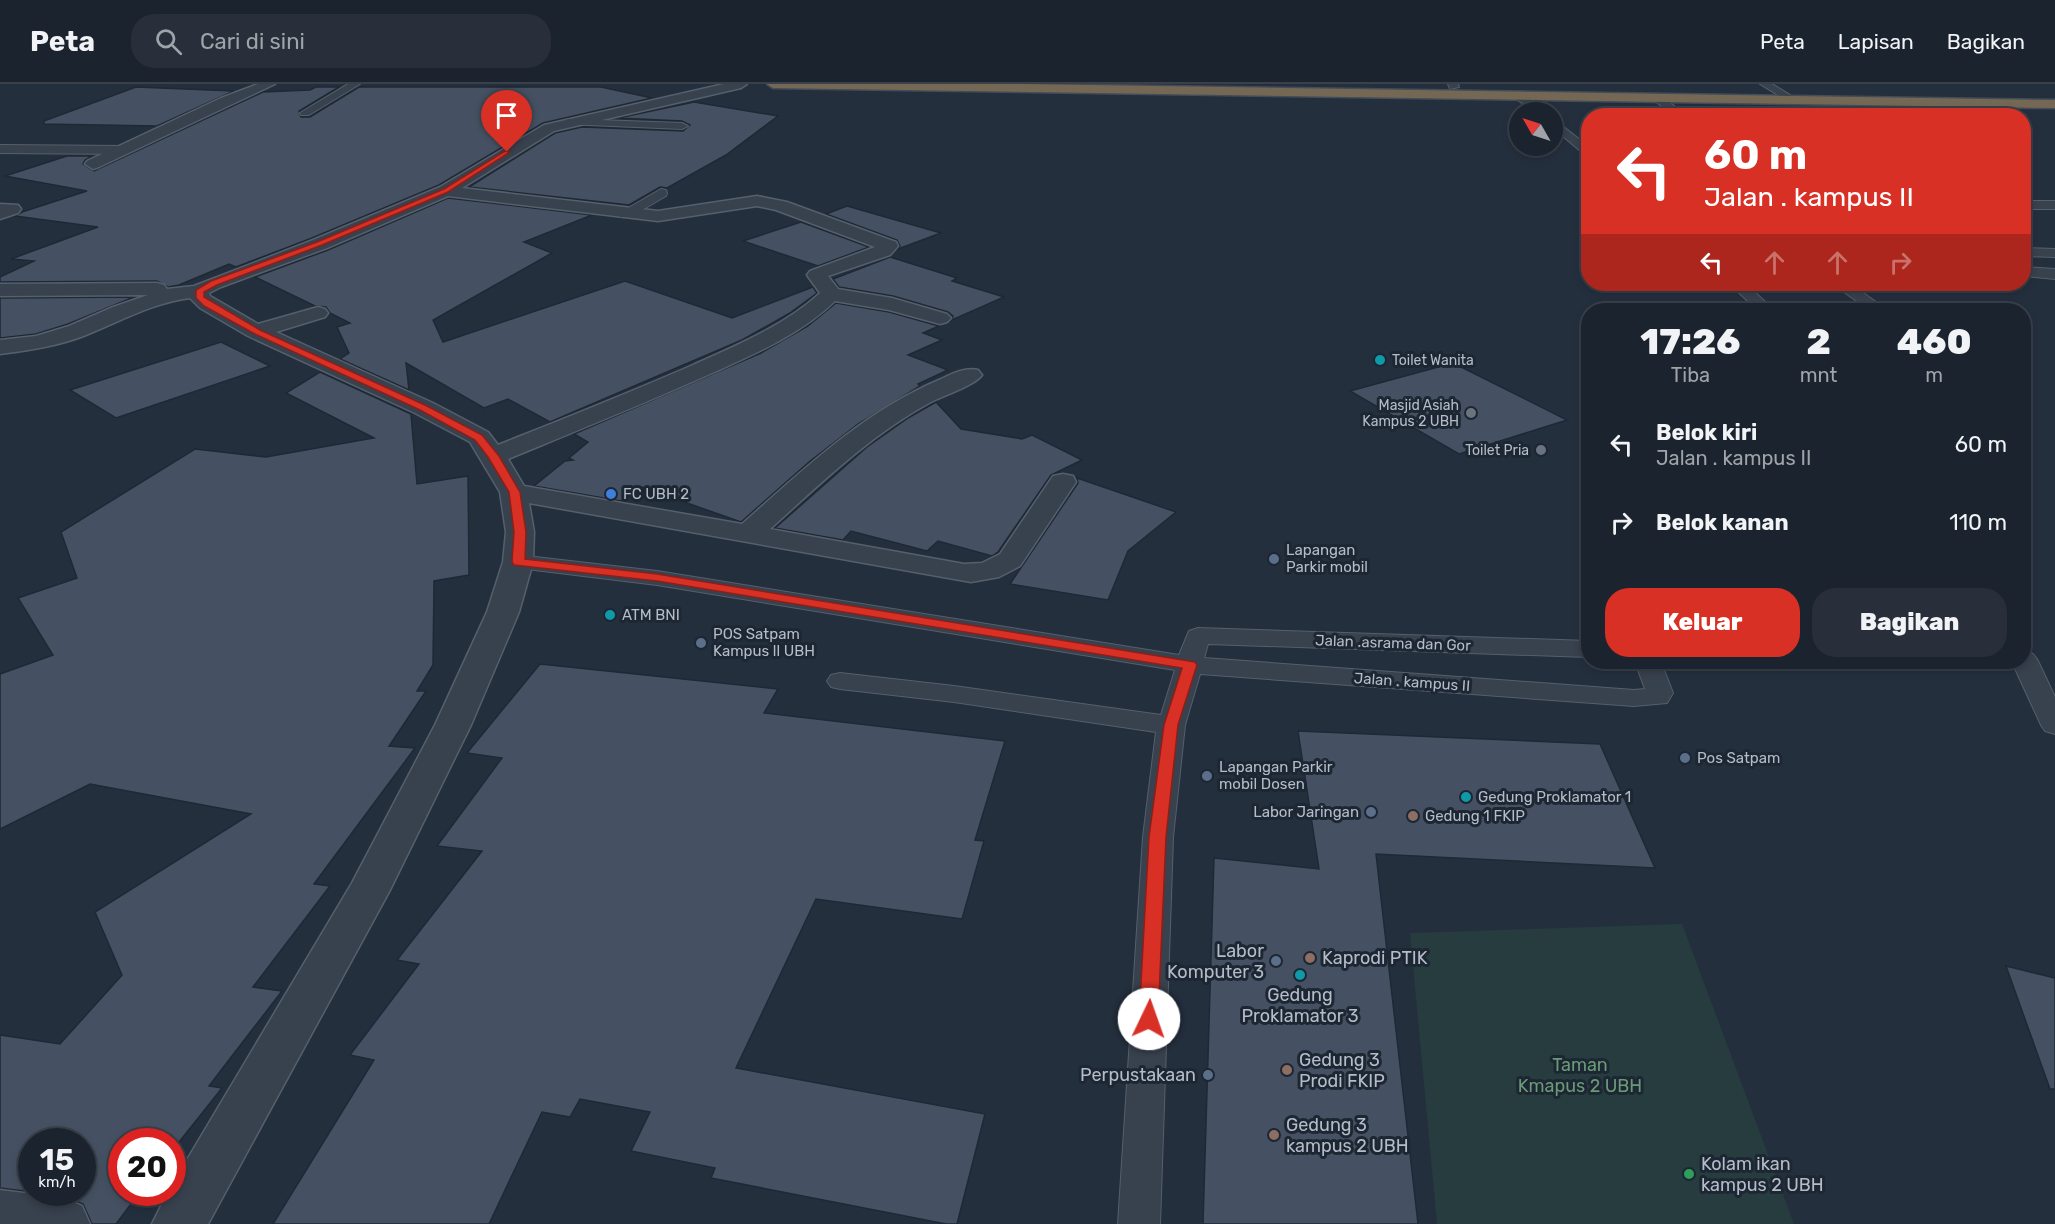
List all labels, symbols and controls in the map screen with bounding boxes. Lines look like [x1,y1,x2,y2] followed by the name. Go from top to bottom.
[131,14,551,68] search box
[30,25,95,58] text: Peta
[152,25,185,58] icon: search
[200,28,305,55] text: Cari di sini
[1760,29,1805,54] text: Peta
[1838,29,1914,54] text: Lapisan
[1947,29,2025,54] text: Bagikan
[481,90,532,152] pin
[490,99,523,132] icon: arrive
[1509,102,1563,156] north arrow
[1509,102,1563,156] map controls
[1704,130,1807,180] text: 60 m
[1605,132,1683,210] icon: left
[1704,181,1914,213] text: Jalan . kampus II
[1695,246,1728,279] icon: left
[1758,246,1791,279] icon: ahead
[1821,246,1854,279] icon: ahead
[1884,246,1917,279] icon: right
[1640,320,1740,363] text: 17:26
[1806,320,1831,363] text: 2
[1897,320,1972,363] text: 460
[1392,352,1474,369] place label: Toilet Wanita
[1373,353,1387,367] marker: Toilet Wanita
[1671,363,1710,387] text: Tiba
[1800,363,1837,387] text: mnt
[1925,363,1943,387] text: m
[1362,397,1459,430] place label: Masjid Asiah Kampus 2 UBH
[1464,406,1478,420] marker: Masjid Asiah Kampus 2 UBH
[1656,419,1757,446] text: Belok kiri
[1605,428,1638,461] icon: left
[1955,431,2007,458] text: 60 m
[1465,442,1529,459] place label: Toilet Pria
[1534,443,1548,457] marker: Toilet Pria
[1656,446,1811,470] text: Jalan . kampus II
[623,485,689,503] place label: FC UBH 2
[604,487,618,501] marker: FC UBH 2
[1605,506,1638,539] icon: right
[1656,509,1789,536] text: Belok kanan
[1949,509,2007,536] text: 110 m
[1286,541,1368,576] place label: Lapangan Parkir mobil
[1267,552,1281,566] marker: Lapangan Parkir mobil
[1605,588,1800,657] button: Keluar
[1812,588,2007,657] button: Bagikan
[622,606,680,624] place label: ATM BNI
[603,608,617,622] marker: ATM BNI
[713,625,815,660] place label: POS Satpam Kampus ll UBH
[1315,631,1471,655] street label: Jalan .asrama dan Gor
[694,636,708,650] marker: POS Satpam Kampus ll UBH
[1353,669,1471,695] street label: Jalan . kampus II
[1697,749,1780,767] place label: Pos Satpam
[1678,751,1692,765] marker: Pos Satpam
[1219,758,1333,793] place label: Lapangan Parkir mobil Dosen
[1200,769,1214,783] marker: Lapangan Parkir mobil Dosen
[1478,788,1631,806] place label: Gedung Proklamator 1
[1459,790,1473,804] marker: Gedung Proklamator 1
[1253,803,1359,821] place label: Labor Jaringan
[1364,805,1378,819] marker: Labor Jaringan
[1425,807,1525,825] place label: Gedung 1 FKIP
[1406,809,1420,823] marker: Gedung 1 FKIP
[1167,940,1264,983] place label: Labor Komputer 3
[1322,947,1428,969] place label: Kaprodi PTIK
[1303,951,1317,965] marker: Kaprodi PTIK
[1269,954,1283,968] marker: Labor Komputer 3
[1293,968,1307,982] marker: Gedung Proklamator 3
[1241,984,1359,1027] place label: Gedung Proklamator 3
[1117,987,1181,1051] position arrow
[1299,1049,1385,1092] place label: Gedung 3 Prodi FKIP
[1518,1054,1642,1097] park label: Taman Kmapus 2 UBH
[1280,1063,1294,1077] marker: Gedung 3 Prodi FKIP
[1080,1064,1196,1086] place label: Perpustakaan
[1201,1068,1215,1082] marker: Perpustakaan
[1286,1114,1409,1157] place label: Gedung 3 kampus 2 UBH
[108,1128,186,1206] speed limit sign: 20
[1267,1128,1281,1142] marker: Gedung 3 kampus 2 UBH
[40,1142,74,1178] text: 15
[1701,1153,1824,1196] place label: Kolam ikan kampus 2 UBH
[1682,1167,1696,1181] marker: Kolam ikan kampus 2 UBH
[38,1173,76,1191] text: km/h

